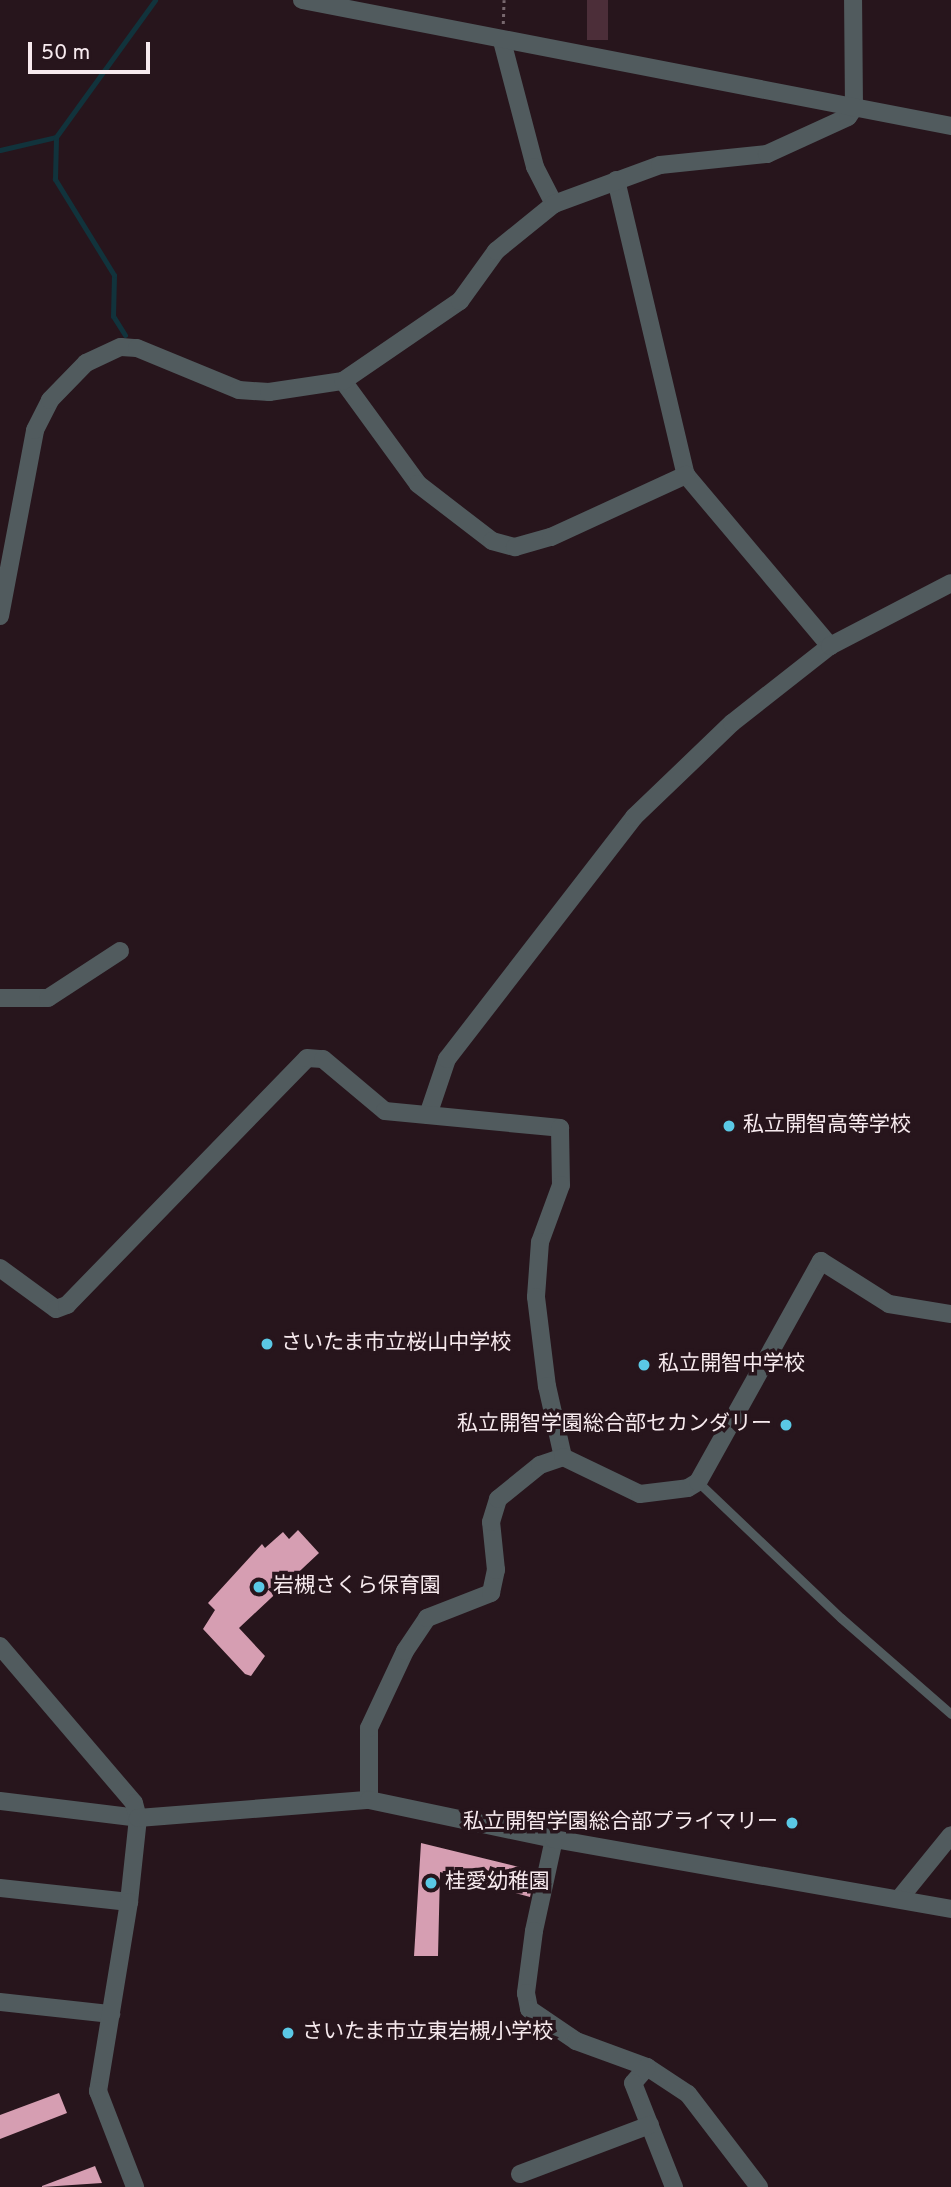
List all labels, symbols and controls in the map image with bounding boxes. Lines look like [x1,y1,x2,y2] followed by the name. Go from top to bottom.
[32,28,154,72] scale bar
[41,40,90,67] text: 50 m
[743,1113,911,1139] place label: 私立開智高等学校
[721,1118,737,1134] marker: 私立開智高等学校
[281,1331,512,1357] place label: さいたま市立桜山中学校
[259,1336,275,1352] marker: さいたま市立桜山中学校
[658,1352,805,1378] place label: 私立開智中学校
[636,1357,652,1373] marker: 私立開智中学校
[457,1412,772,1438] place label: 私立開智学園総合部セカンダリー
[778,1417,794,1433] marker: 私立開智学園総合部セカンダリー
[273,1574,441,1600] place label: 岩槻さくら保育園
[251,1579,267,1595] marker: 岩槻さくら保育園
[463,1810,778,1836] place label: 私立開智学園総合部プライマリー
[784,1815,800,1831] marker: 私立開智学園総合部プライマリー
[445,1870,550,1896] place label: 桂愛幼稚園
[423,1875,439,1891] marker: 桂愛幼稚園
[302,2020,554,2046] place label: さいたま市立東岩槻小学校
[280,2025,296,2041] marker: さいたま市立東岩槻小学校

